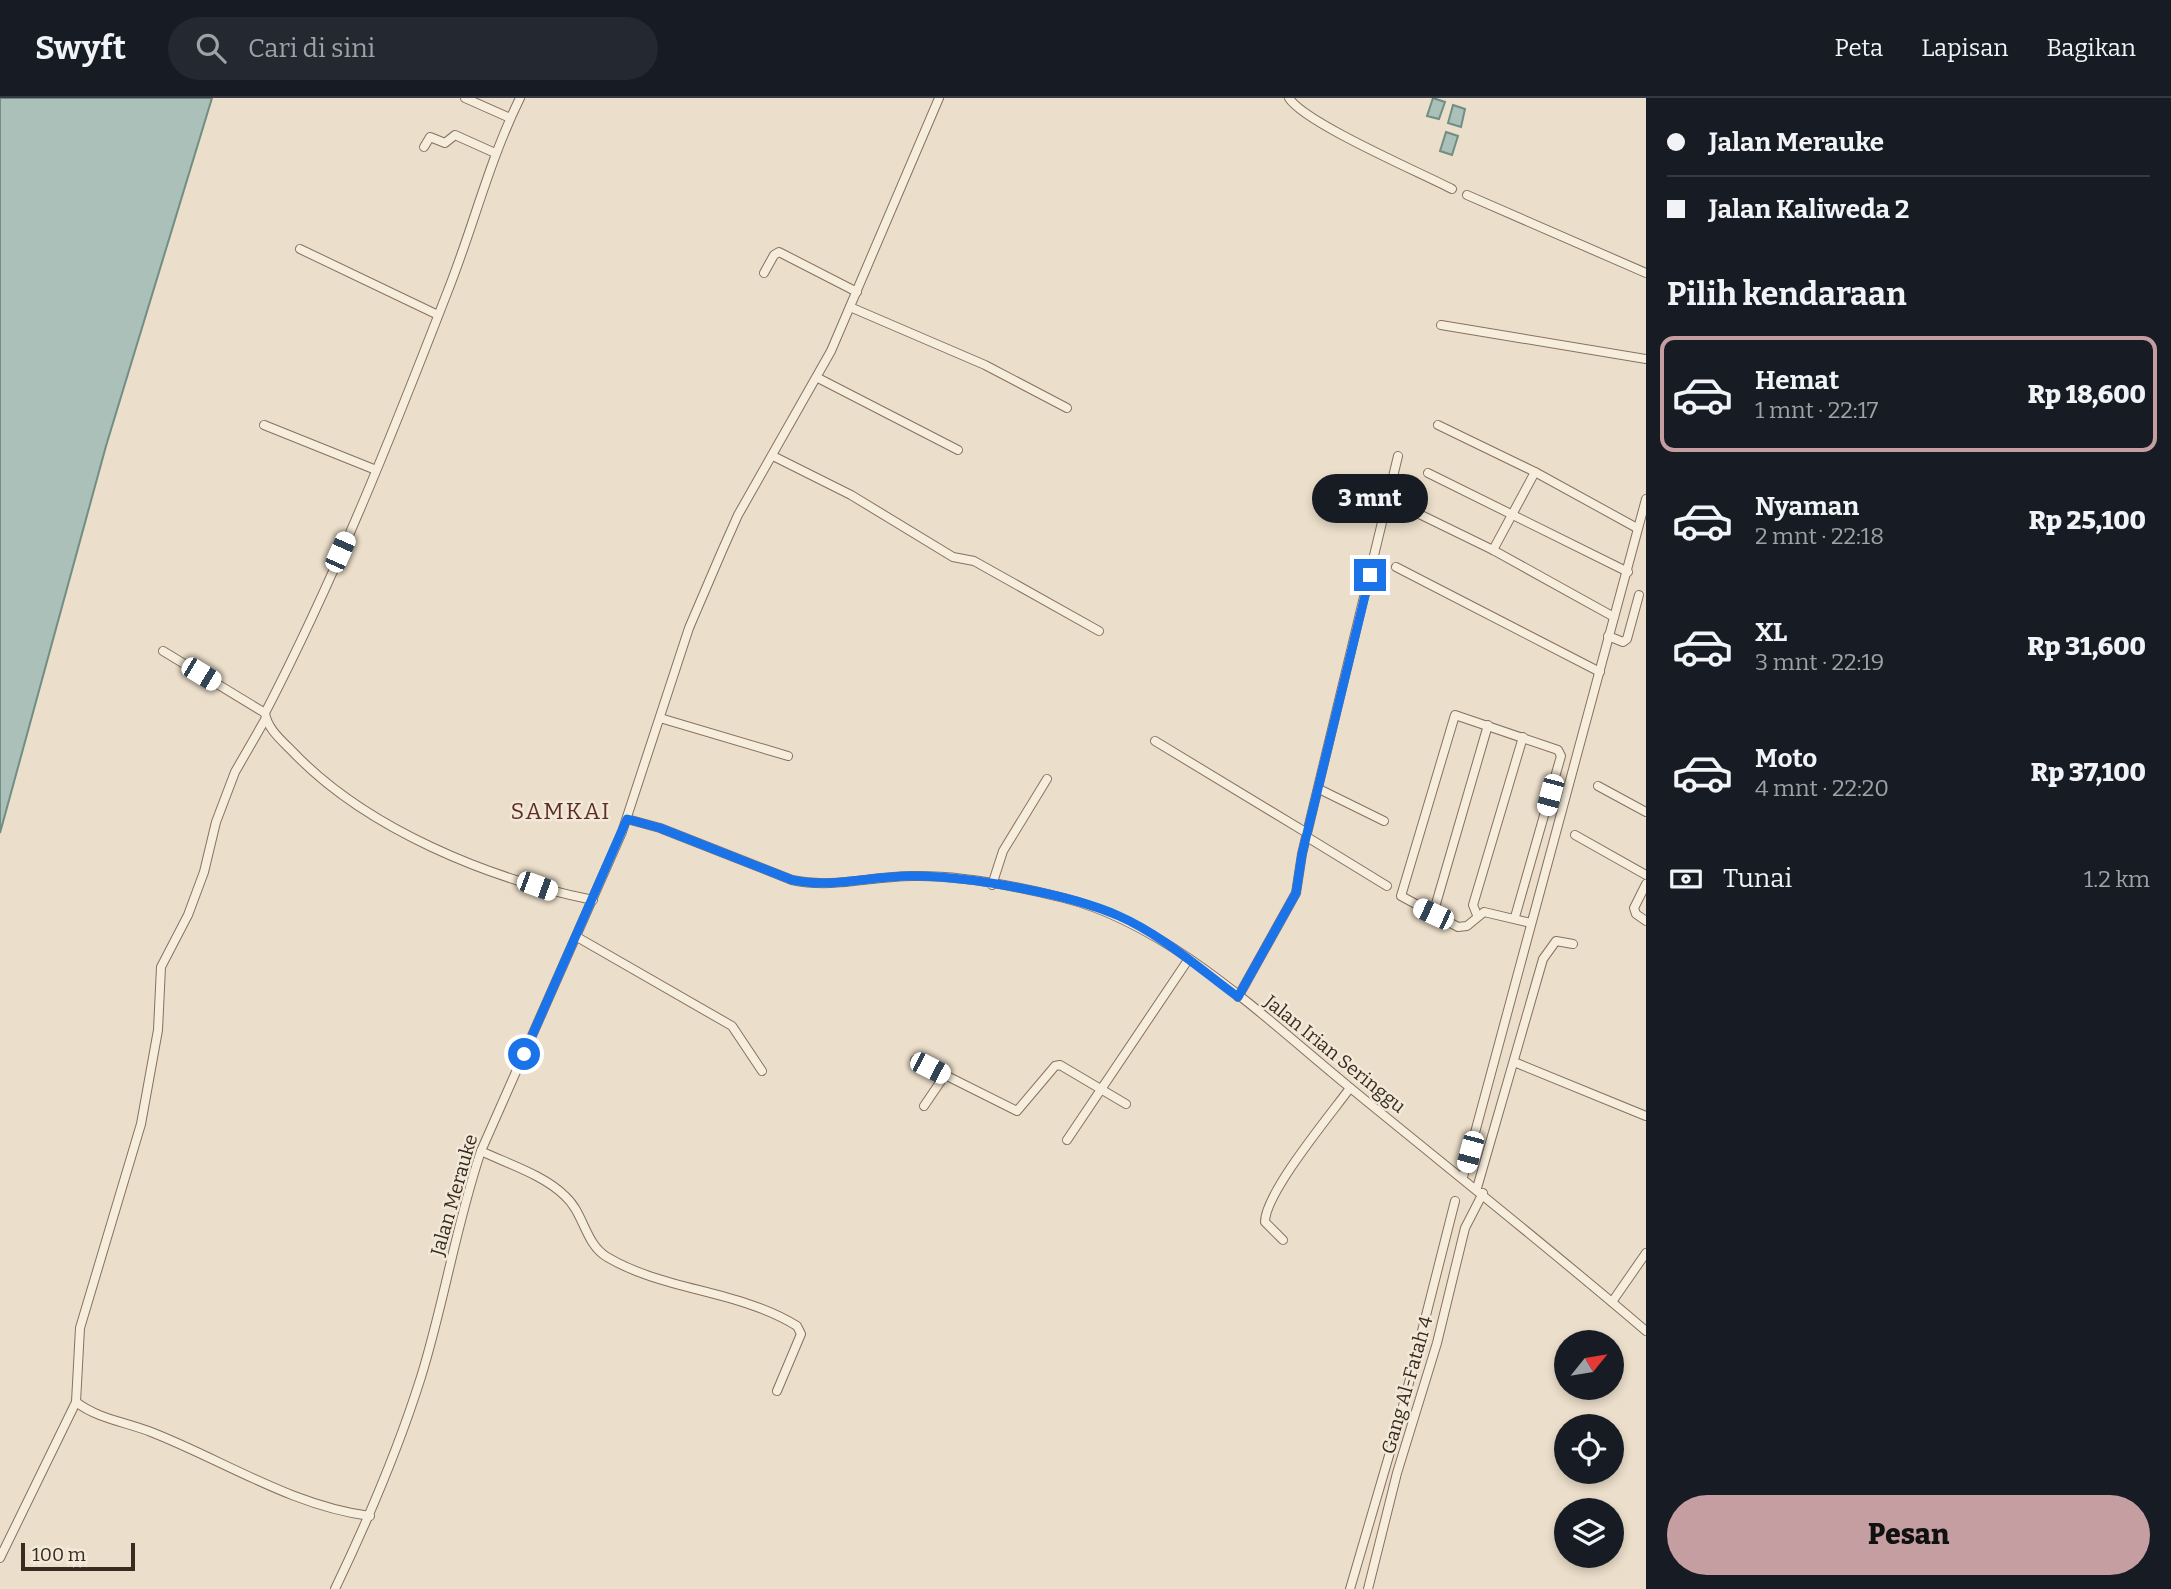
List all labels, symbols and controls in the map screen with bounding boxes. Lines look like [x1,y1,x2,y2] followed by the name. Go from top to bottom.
[168,17,658,80] search box
[35,28,126,68] text: Swyft
[192,29,230,67] icon: search
[248,33,375,64] text: Cari di sini
[1835,34,1883,62] text: Peta
[1921,34,2008,62] text: Lapisan
[2046,34,2136,62] text: Bagikan
[1709,127,1884,158] text: Jalan Merauke
[1709,194,1909,225] text: Jalan Kaliweda 2
[1667,275,1907,313] text: Pilih kendaraan
[1671,363,1734,426] icon: car
[1755,365,1839,396] text: Hemat
[2028,379,2146,410] text: Rp 18,600
[1755,396,1878,424] text: 1 mnt · 22:17
[1312,474,1428,522] callout: 3 mnt
[1338,484,1402,512] text: 3 mnt
[1671,489,1734,552] icon: car
[1755,491,1859,522] text: Nyaman
[2029,505,2146,536] text: Rp 25,100
[1755,522,1884,550] text: 2 mnt · 22:18
[322,529,359,575] car
[1354,559,1386,591] route end
[1671,615,1734,678] icon: car
[1755,617,1787,648] text: XL
[2027,631,2146,662] text: Rp 31,600
[1755,648,1884,676] text: 3 mnt · 22:19
[178,654,225,694] car
[1671,741,1734,804] icon: car
[1755,743,1817,774] text: Moto
[2031,757,2146,788] text: Rp 37,100
[1535,772,1566,818] car
[1755,774,1889,802] text: 4 mnt · 22:20
[511,797,611,825] district label: SAMKAI
[1667,860,1705,898] icon: cash
[1723,863,1792,894] text: Tunai
[2084,865,2150,893] text: 1.2 km
[514,869,561,903] car
[1410,896,1457,932] car
[1259,989,1410,1118] street label: Jalan Irian Seringgu
[508,1038,540,1070] route start
[907,1049,954,1087] car
[1455,1129,1486,1175] car
[425,1132,482,1259] street label: Jalan Merauke
[1376,1313,1438,1457] street label: Gang Al-Fatah 4
[1554,1330,1624,1400] north arrow
[1554,1330,1624,1568] map controls
[1554,1414,1624,1484] button: locate
[1667,1495,2150,1575] button: Pesan
[1554,1498,1624,1568] button: layers
[21,1540,135,1572] scale bar
[32,1543,86,1566] text: 100 m

